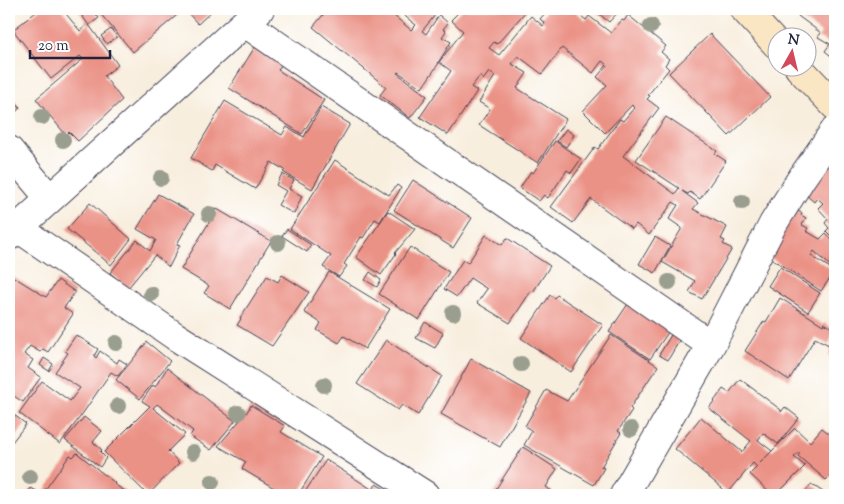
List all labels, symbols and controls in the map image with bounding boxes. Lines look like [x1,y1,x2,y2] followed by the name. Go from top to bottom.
[30,28,110,60] scale bar
[766,28,816,78] north arrow
[787,30,800,52] text: N
[38,36,69,57] text: 20 m

